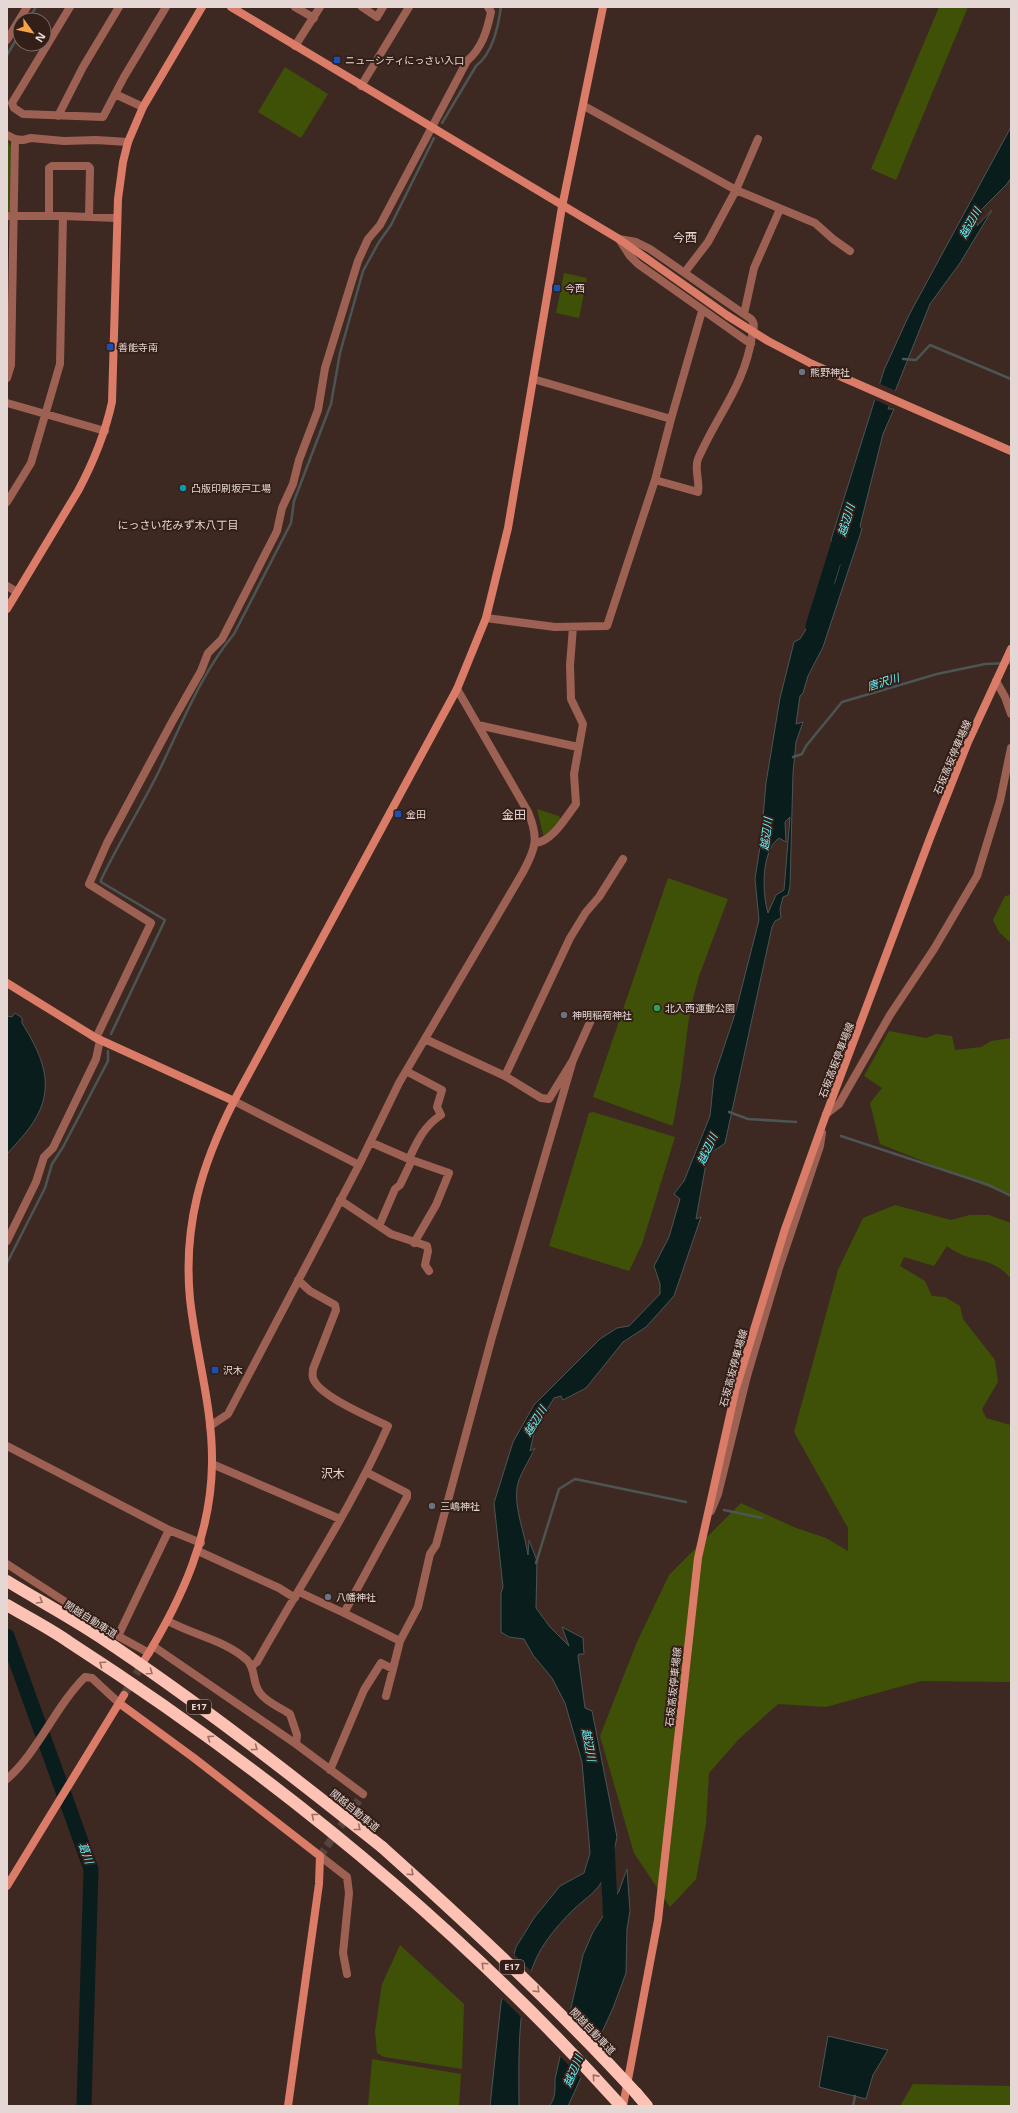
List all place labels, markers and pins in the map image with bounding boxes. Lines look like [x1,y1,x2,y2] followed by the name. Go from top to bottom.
[345,53,464,67] place label: ニューシティにっさい入口
[332,55,342,65] marker: ニューシティにっさい入口
[565,281,585,295] place label: 今西
[552,283,562,293] marker: 今西
[118,340,158,354] place label: 善能寺南
[105,342,115,352] marker: 善能寺南
[810,365,850,379] place label: 熊野神社
[797,367,807,377] marker: 熊野神社
[191,481,271,495] place label: 凸版印刷坂戸工場
[178,483,188,493] marker: 凸版印刷坂戸工場
[406,807,426,821] place label: 金田
[393,809,403,819] marker: 金田
[665,1001,735,1015] place label: 北入西運動公園
[652,1003,662,1013] marker: 北入西運動公園
[572,1008,632,1022] place label: 神明稲荷神社
[559,1010,569,1020] marker: 神明稲荷神社
[223,1363,243,1377] place label: 沢木
[210,1365,220,1375] marker: 沢木
[440,1499,480,1513] place label: 三嶋神社
[427,1501,437,1511] marker: 三嶋神社
[336,1590,376,1604] place label: 八幡神社
[323,1592,333,1602] marker: 八幡神社

